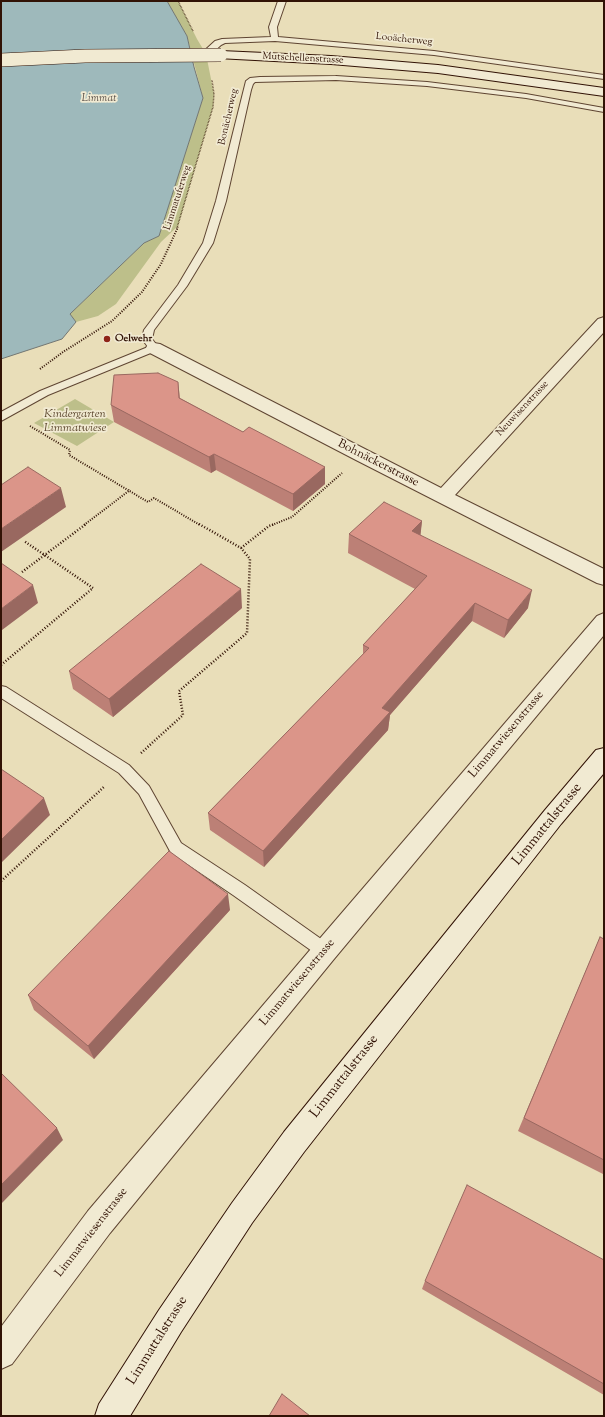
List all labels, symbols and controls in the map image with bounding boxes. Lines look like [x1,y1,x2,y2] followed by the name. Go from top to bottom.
[375,31,433,49] street label: Looächerweg
[262,51,344,67] street label: Mutschellenstrasse
[217,88,241,146] street label: Bonächerweg
[82,92,116,106] water label: Limmat
[162,164,194,232] street label: Limmatuferweg
[115,333,152,345] place label: Oelwehr
[102,334,112,344] marker: Oelwehr
[494,379,552,439] street label: Neuwisenstrasse
[44,408,106,436] park label: Kindergarten Limmatwiese
[335,437,421,491] street label: Bohnäckerstrasse
[466,689,548,781] street label: Limmatwiesenstrasse
[510,780,586,870] street label: Limmattalstrasse
[257,937,339,1029] street label: Limmatwiesenstrasse
[307,1032,383,1122] street label: Limmattalstrasse
[53,1186,131,1280] street label: Limmatwiesenstrasse
[124,1294,192,1388] street label: Limmattalstrasse

